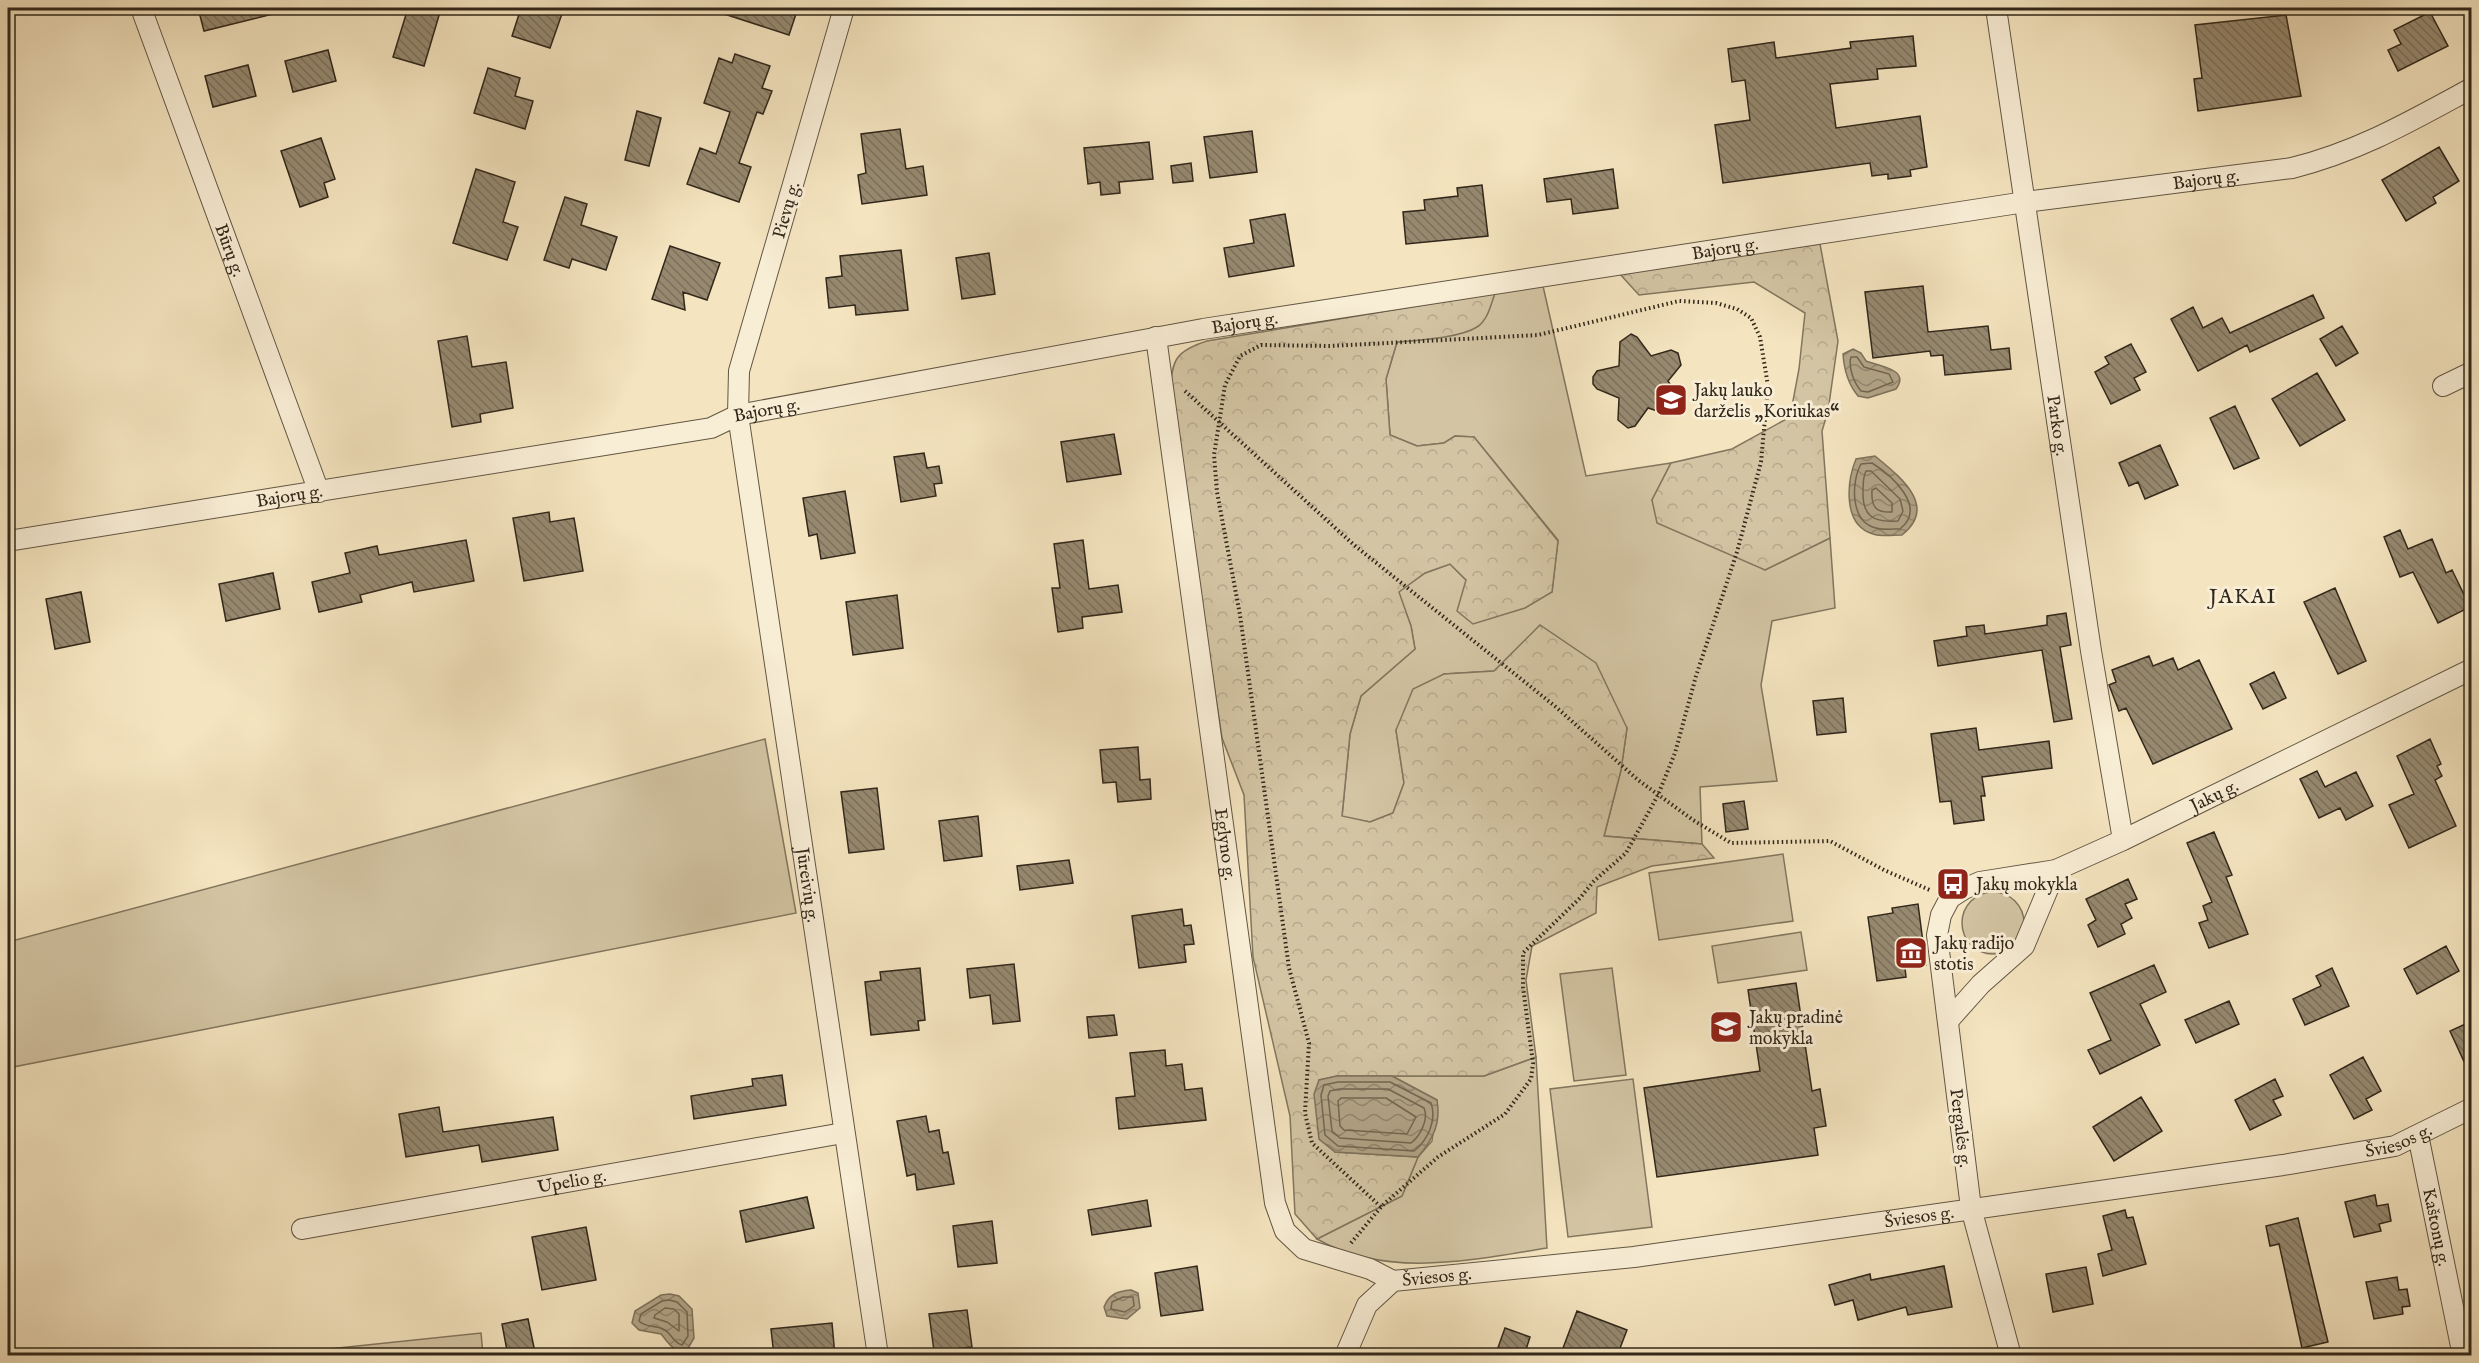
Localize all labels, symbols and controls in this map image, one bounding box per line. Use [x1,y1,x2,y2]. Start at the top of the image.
street label: Bajorų g. [2171,165,2241,196]
street label: Pievų g. [768,179,807,242]
street label: Būrų g. [208,221,249,280]
street label: Bajorų g. [1690,233,1760,266]
street label: Bajorų g. [1210,308,1280,341]
place label: Jakų lauko darželis „Koriukas“ [1692,380,1839,424]
school or university icon: Jakų lauko darželis „Koriukas“ [1653,382,1689,418]
street label: Bajorų g. [732,394,802,429]
street label: Parko g. [2040,394,2072,458]
street label: Bajorų g. [255,481,325,514]
district label: JAKAI [2207,584,2277,611]
street label: Jakų g. [2185,775,2243,819]
street label: Eglyno g. [1208,807,1241,882]
street label: Jūreivių g. [789,844,823,924]
bus stop icon: Jakų mokykla [1935,866,1971,902]
place label: Jakų mokykla [1974,874,2078,897]
place label: Jakų radijo stotis [1932,933,2015,977]
museum icon: Jakų radijo stotis [1893,935,1929,971]
place label: Jakų pradinė mokykla [1747,1007,1843,1051]
school or university icon: Jakų pradinė mokykla [1708,1009,1744,1045]
street label: Pergalės g. [1943,1087,1976,1169]
street label: Šviesos g. [2363,1119,2436,1164]
street label: Upelio g. [536,1165,608,1200]
street label: Kaštonų g. [2416,1186,2454,1268]
street label: Šviesos g. [1883,1202,1955,1234]
street label: Šviesos g. [1401,1263,1473,1293]

